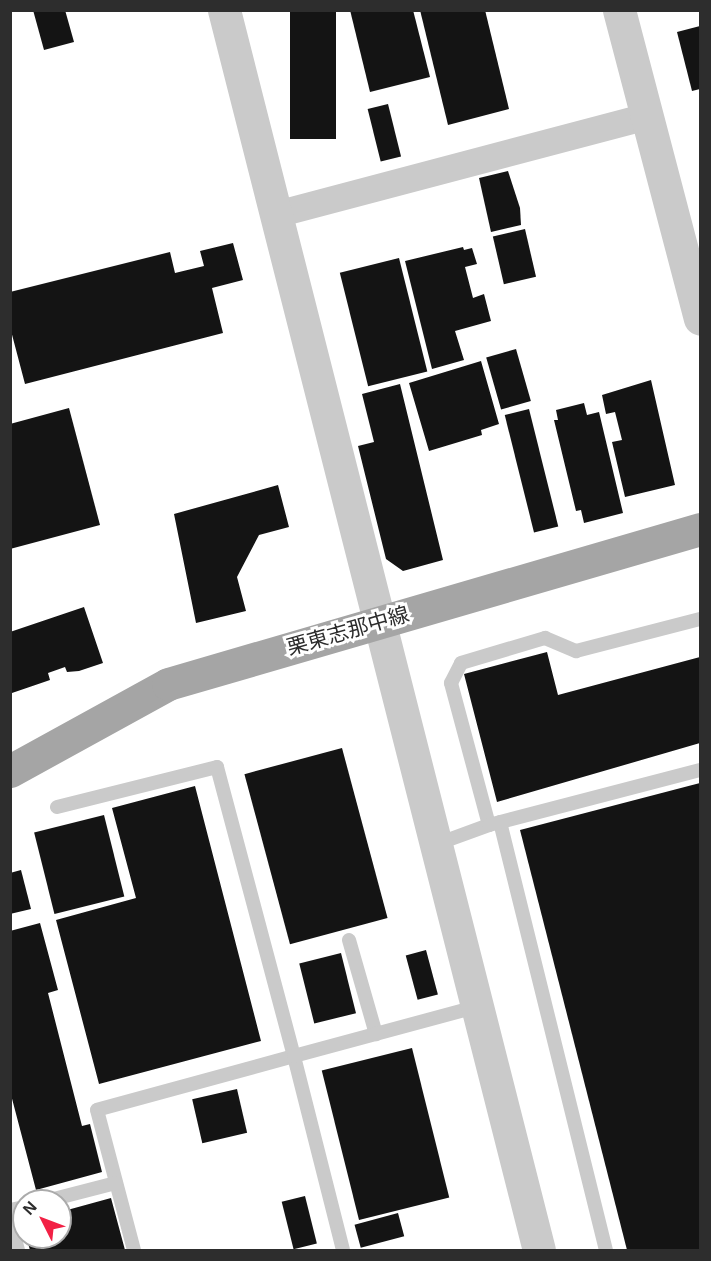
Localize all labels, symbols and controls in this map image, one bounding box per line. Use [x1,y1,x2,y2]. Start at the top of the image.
street label: 栗東志那中線 [284,602,412,660]
north arrow [12,1189,72,1249]
text: N [20,1198,40,1218]

